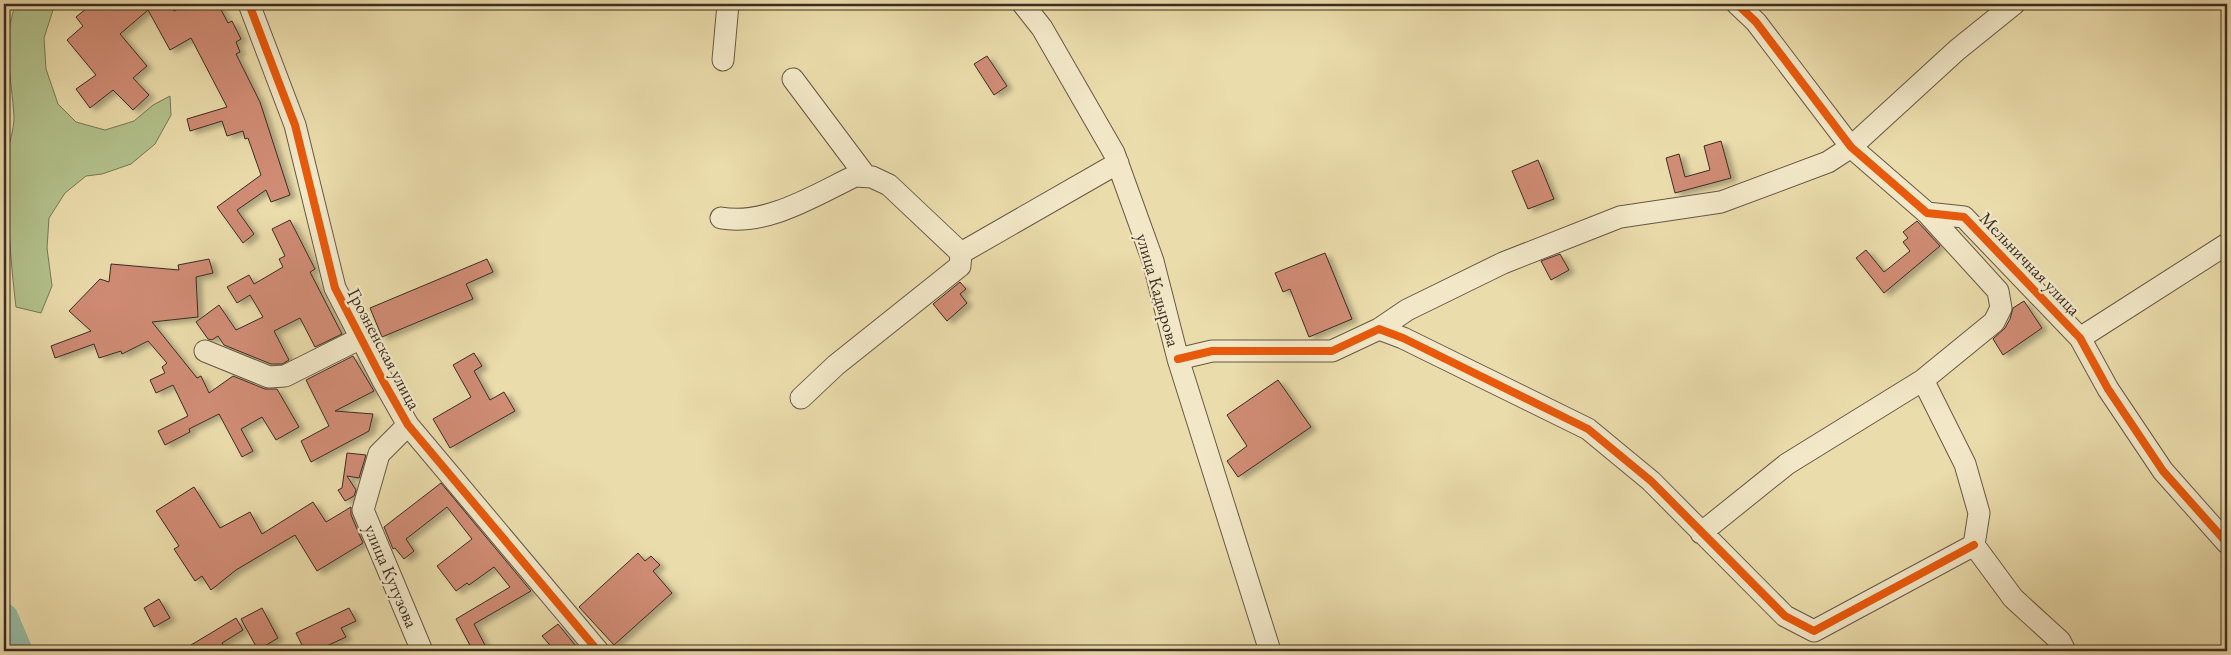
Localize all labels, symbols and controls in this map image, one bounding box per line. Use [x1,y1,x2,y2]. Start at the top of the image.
street label: Мельничная улица [1975,207,2086,321]
street label: улица Кадырова [1131,230,1186,350]
street label: Грозненская улица [343,284,427,414]
street label: улица Кутузова [359,521,424,632]

